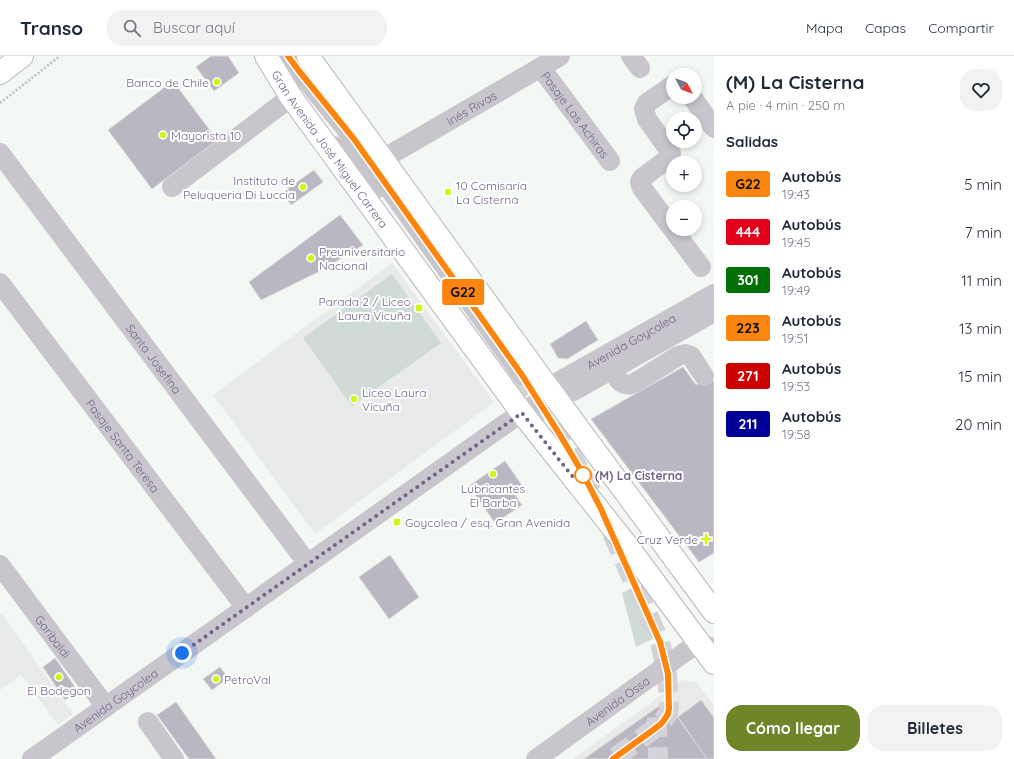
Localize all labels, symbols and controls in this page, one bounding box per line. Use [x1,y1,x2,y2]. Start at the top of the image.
search box [107,10,387,46]
text: Transo [20,16,83,40]
icon: search [121,17,143,39]
text: Buscar aquí [153,18,235,37]
text: Mapa [806,19,843,37]
text: Capas [865,19,906,37]
text: Compartir [928,19,994,37]
street label: Gran Avenida José Miguel Carrera [269,67,392,231]
street label: Pasaje Las Achiras [539,68,613,161]
north arrow [666,68,702,104]
map controls [666,68,702,236]
button: heart [960,69,1002,111]
text: (M) La Cisterna [726,70,864,94]
place label: Banco de Chile [126,75,209,90]
marker: Banco de Chile [212,77,222,87]
street label: Inés Rivas [443,87,499,128]
text: A pie · 4 min · 250 m [726,97,845,113]
button: locate [666,112,702,148]
place label: Mayorista 10 [171,128,241,143]
marker: Mayorista 10 [158,130,168,140]
text: Salidas [726,132,778,151]
button: + [666,156,702,192]
text: Autobús [782,167,841,186]
place label: Instituto de Peluqueria Di Luccia [183,173,295,202]
text: G22 [735,175,761,193]
text: 5 min [964,175,1002,194]
place label: 10 Comisaría La Cisterna [456,178,527,207]
marker: Instituto de Peluqueria Di Luccia [298,182,308,192]
text: 19:43 [782,186,810,202]
marker: 10 Comisaría La Cisterna [443,187,453,197]
button: − [666,200,702,236]
text: Autobús [782,215,841,234]
text: 444 [736,223,760,241]
text: 7 min [965,223,1002,242]
text: 19:45 [782,234,811,250]
place label: Preuniversitario Nacional [319,244,405,273]
marker: Preuniversitario Nacional [306,253,316,263]
text: Autobús [782,263,841,282]
text: 301 [737,271,759,289]
text: 11 min [961,271,1002,290]
line badge: G22 [440,279,486,305]
text: 19:49 [782,282,810,298]
text: G22 [450,283,476,301]
place label: Parada 2 / Liceo Laura Vicuña [318,294,411,323]
marker: Parada 2 / Liceo Laura Vicuña [414,303,424,313]
street label: Avenida Goycolea [584,310,678,372]
text: Autobús [782,311,841,330]
text: 223 [736,319,760,337]
text: 13 min [959,319,1002,338]
street label: Santa Josefina [123,321,185,396]
text: 19:51 [782,330,808,346]
text: Autobús [782,359,841,378]
text: 271 [737,367,759,385]
text: 15 min [959,367,1002,386]
text: 19:53 [782,378,810,394]
place label: Liceo Laura Vicuña [362,385,427,414]
marker: Liceo Laura Vicuña [349,394,359,404]
street label: Pasaje Santa Teresa [83,396,163,495]
text: Autobús [782,407,841,426]
text: 211 [739,415,757,433]
text: 20 min [955,415,1002,434]
text: 19:58 [782,426,811,442]
marker: (M) La Cisterna [574,466,592,484]
place label: (M) La Cisterna [595,468,682,483]
marker: Lubricantes El Barba [488,469,498,479]
place label: Lubricantes El Barba [461,481,526,510]
place label: Goycolea / esq. Gran Avenida [405,515,570,530]
marker: Goycolea / esq. Gran Avenida [392,517,402,527]
place label: Cruz Verde [637,532,698,547]
marker: Cruz Verde [701,534,711,544]
street label: Garibaldi [32,612,74,661]
your location [172,643,192,663]
street label: Avenida Goycolea [70,665,161,735]
marker: El Bodegon [54,672,64,682]
place label: PetroVal [224,672,271,687]
street label: Avenida Ossa [582,673,652,729]
marker: PetroVal [211,674,221,684]
place label: El Bodegon [27,683,91,698]
button: Cómo llegar [726,705,860,751]
button: Billetes [868,705,1002,751]

